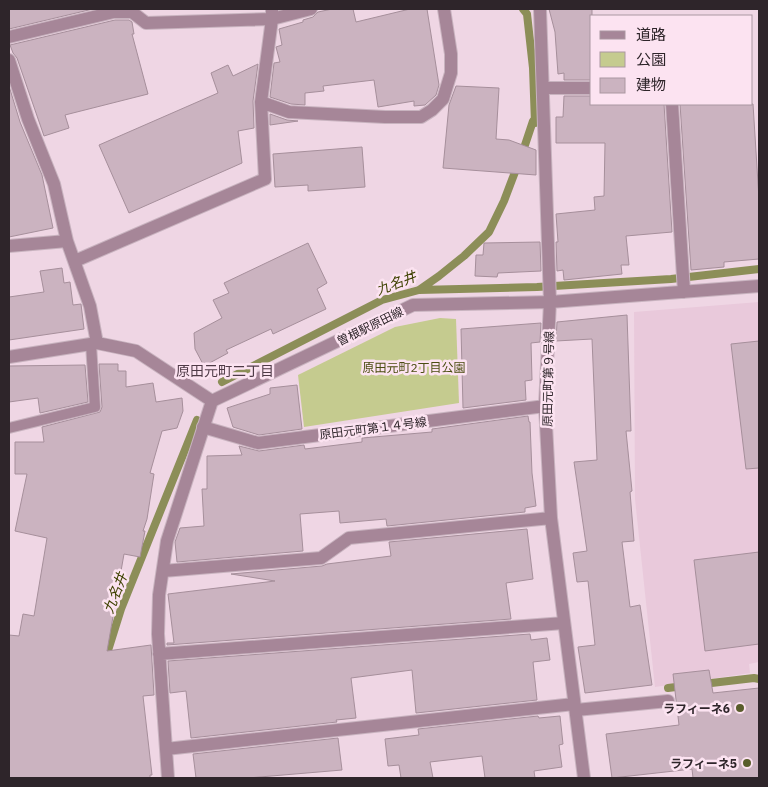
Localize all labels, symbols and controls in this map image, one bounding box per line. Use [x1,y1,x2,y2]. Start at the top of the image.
legend [590,15,753,105]
text: 道路 [636,25,666,44]
text: 公園 [636,50,666,69]
text: 建物 [636,75,666,94]
water label: 九名井 [373,266,421,299]
street label: 曽根駅原田線 [334,303,406,349]
street label: 原田元町第９号線 [540,331,556,427]
park label: 原田元町2丁目公園 [362,360,466,375]
district label: 原田元町二丁目 [176,362,274,380]
street label: 原田元町第１４号線 [318,414,428,442]
water label: 九名井 [99,568,132,616]
place label: ラフィーネ6 [663,701,730,716]
marker: ラフィーネ6 [734,702,746,714]
place label: ラフィーネ5 [670,756,737,771]
marker: ラフィーネ5 [741,757,753,769]

